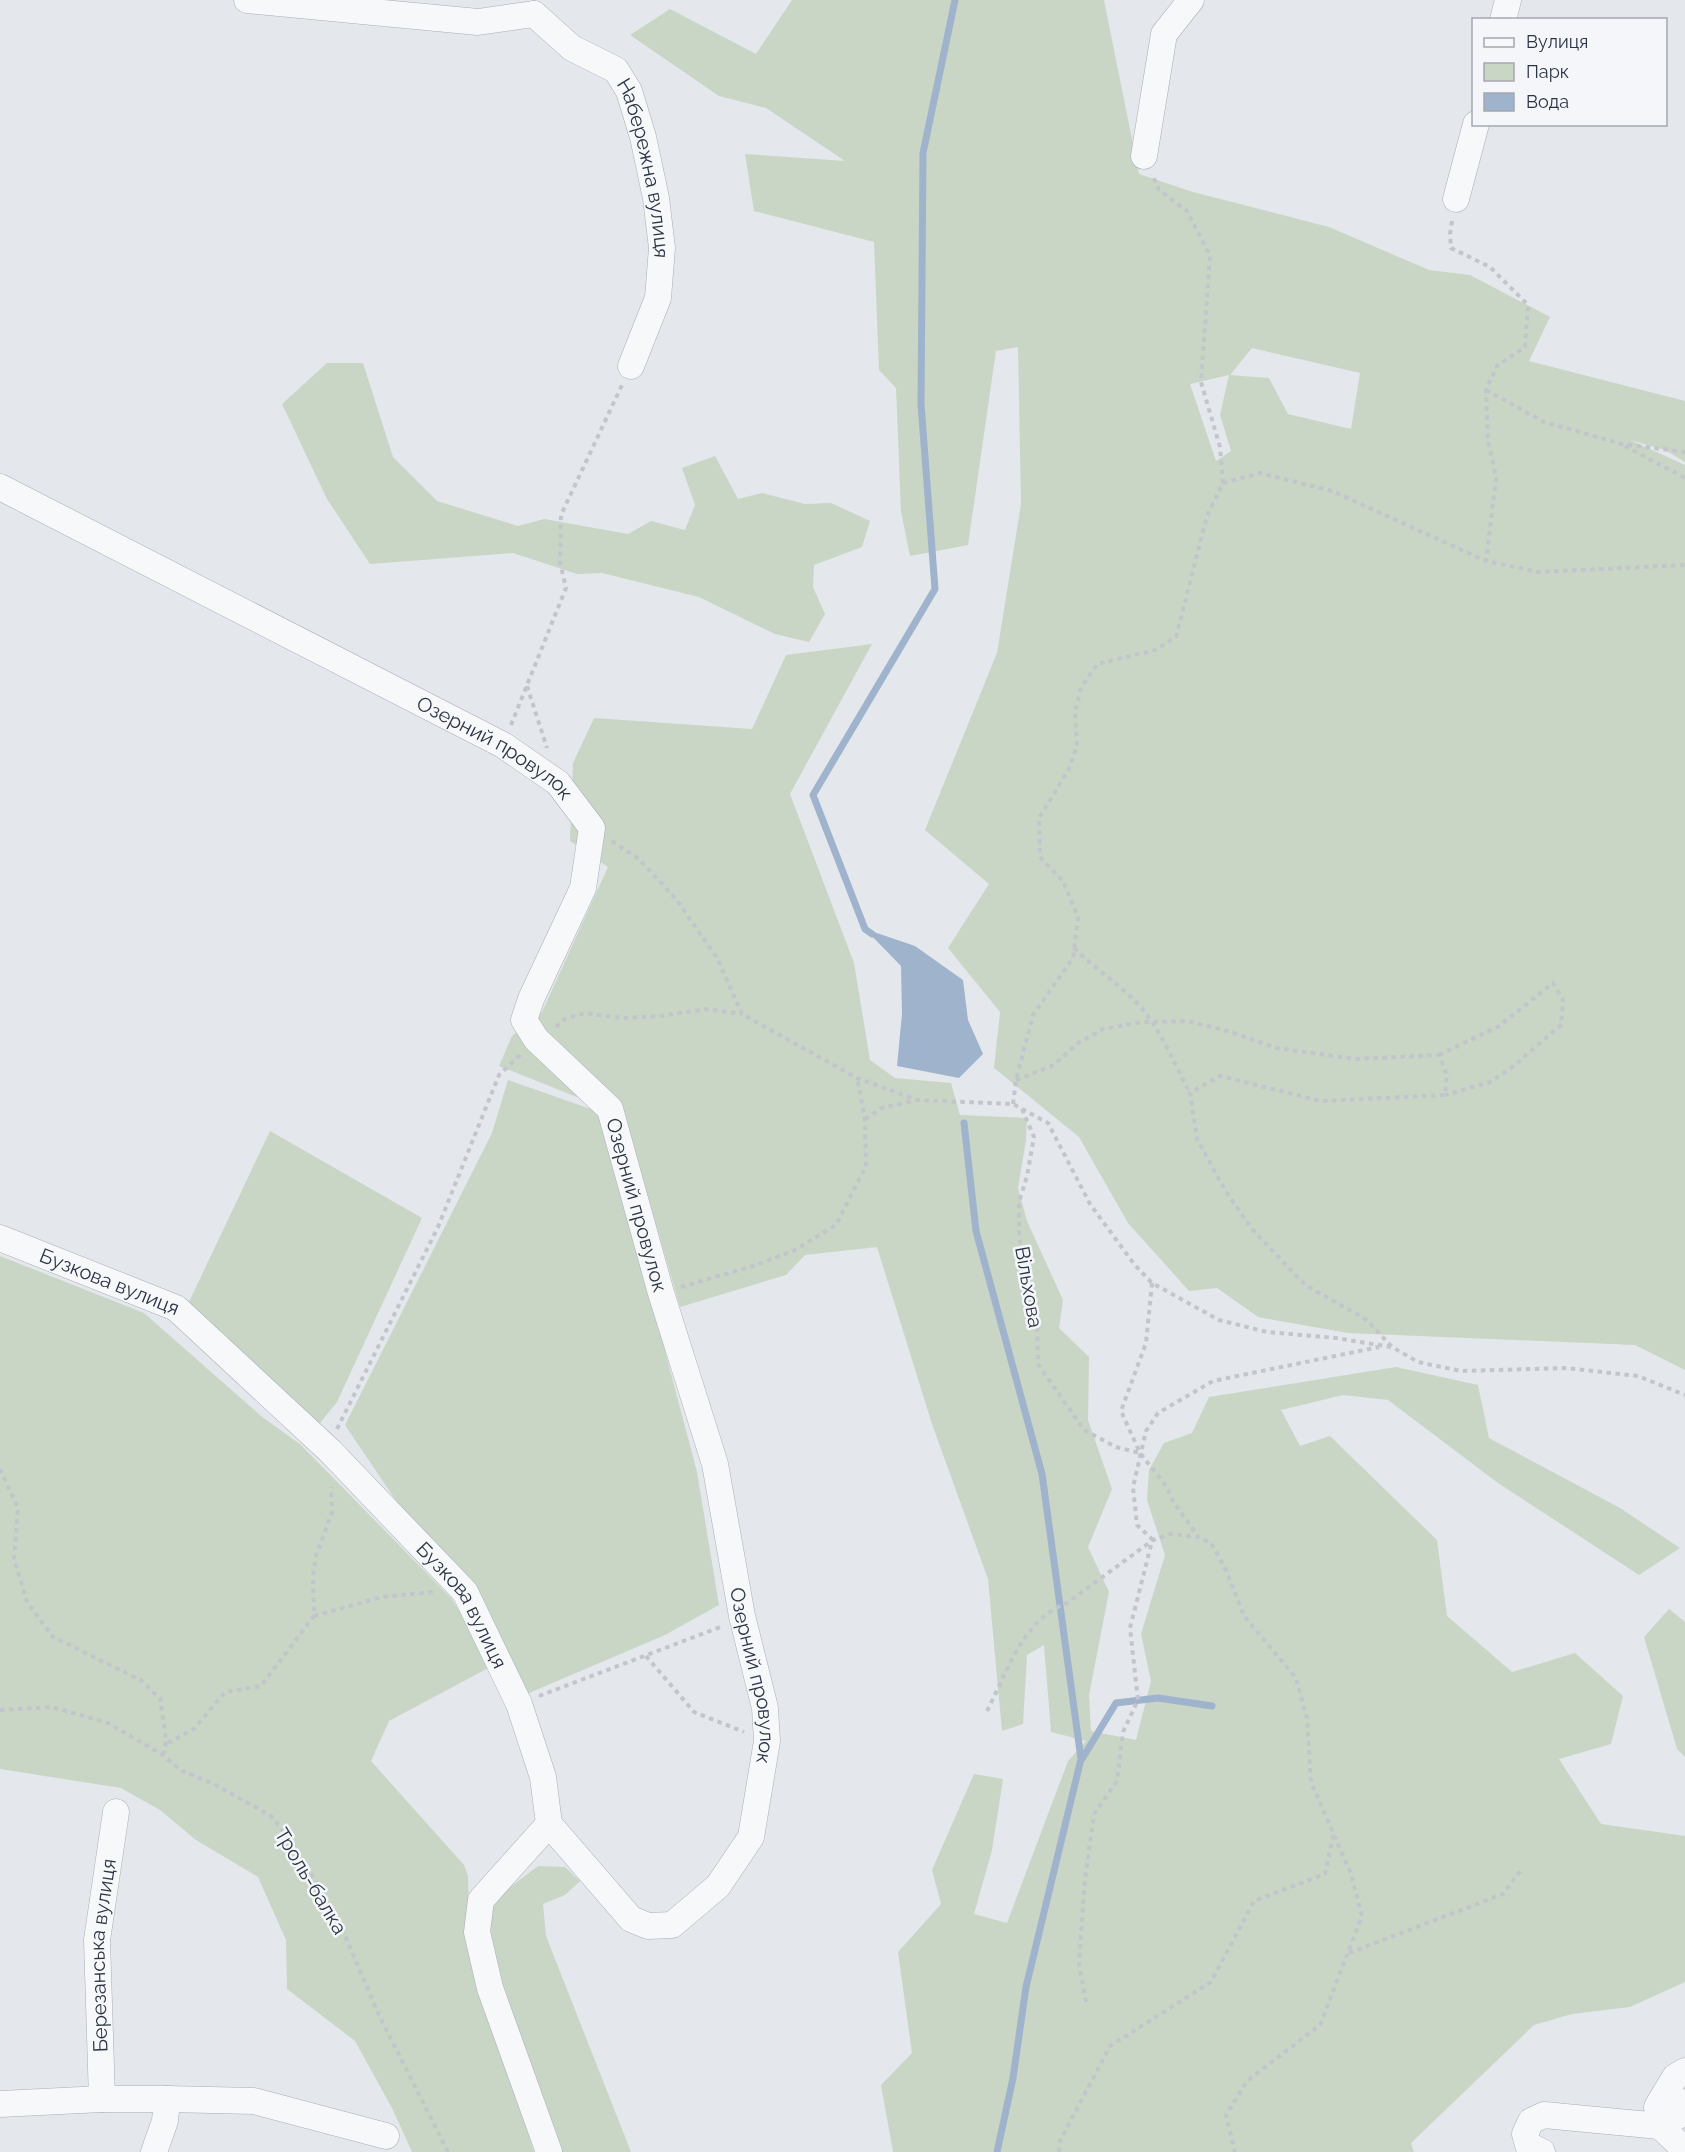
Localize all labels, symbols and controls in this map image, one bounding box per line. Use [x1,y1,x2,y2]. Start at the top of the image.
legend [1472,18,1667,126]
text: Вулиця [1526,31,1588,52]
text: Парк [1526,61,1569,82]
street label: Набережна вулиця [612,74,674,259]
text: Вода [1526,91,1569,112]
street label: Озерний провулок [413,691,578,804]
street label: Озерний провулок [601,1115,672,1295]
street label: Бузкова вулиця [36,1243,183,1320]
street label: Вільхова [1010,1244,1048,1330]
street label: Бузкова вулиця [411,1537,512,1672]
street label: Озерний провулок [725,1586,779,1766]
street label: Троль-балка [270,1823,352,1939]
street label: Березанська вулиця [85,1857,121,2053]

